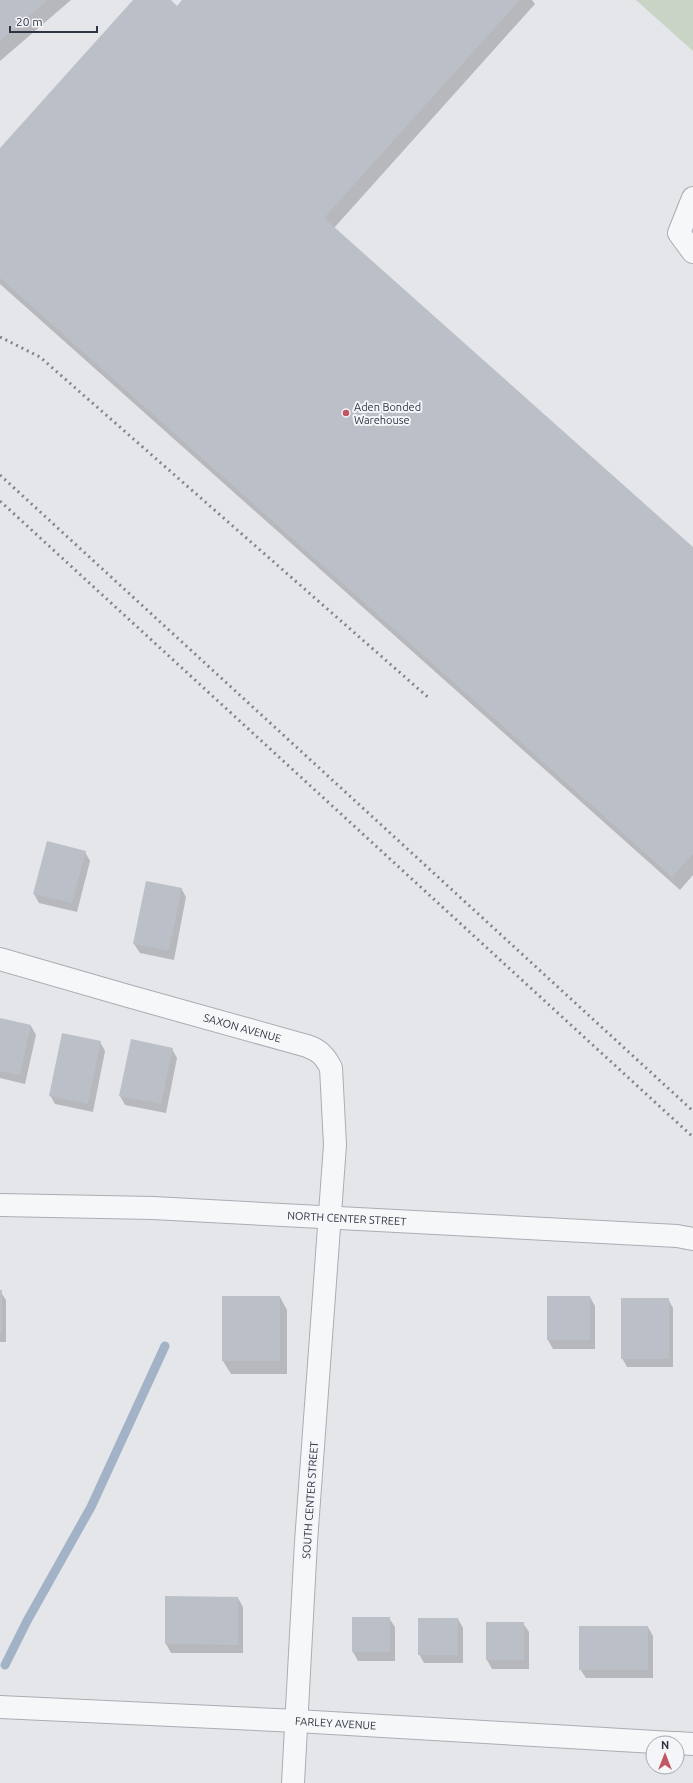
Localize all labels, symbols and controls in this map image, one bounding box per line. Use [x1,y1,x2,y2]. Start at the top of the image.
scale bar [10,8,97,34]
text: 20 m [16,15,43,28]
place label: Aden Bonded Warehouse [354,401,421,426]
marker: Aden Bonded Warehouse [341,408,351,418]
street label: SAXON AVENUE [202,1011,283,1044]
street label: NORTH CENTER STREET [287,1209,407,1228]
street label: SOUTH CENTER STREET [300,1441,320,1559]
street label: FARLEY AVENUE [295,1715,377,1732]
north arrow [645,1735,685,1775]
text: N [661,1739,669,1751]

